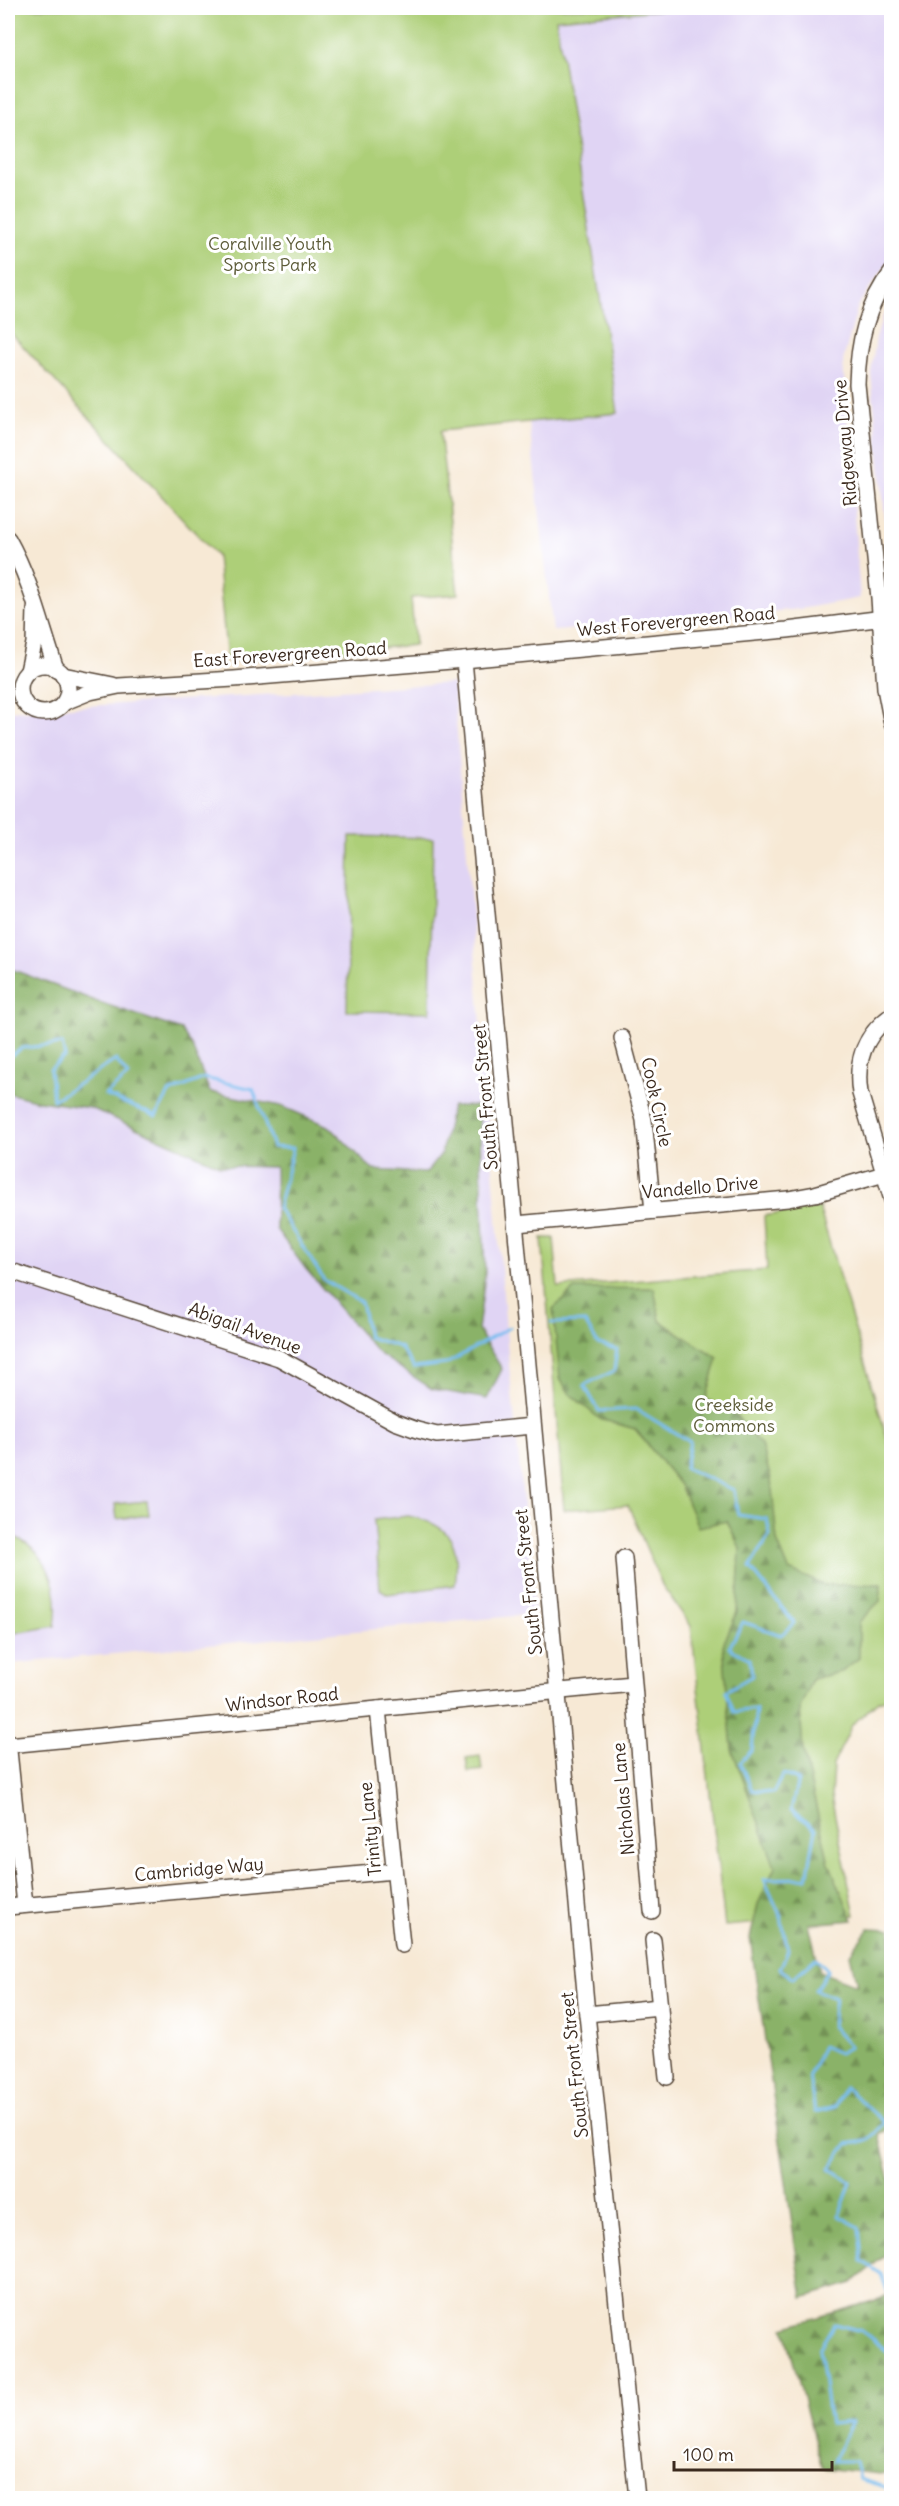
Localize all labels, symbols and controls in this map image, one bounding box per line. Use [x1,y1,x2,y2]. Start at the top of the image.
park label: Coralville Youth Sports Park [208,232,332,276]
street label: Ridgeway Drive [828,379,862,507]
street label: West Forevergreen Road [576,601,776,641]
street label: East Forevergreen Road [192,636,388,672]
street label: South Front Street [467,1023,503,1171]
street label: Cook Circle [636,1055,678,1149]
street label: Vandello Drive [641,1170,759,1204]
street label: Abigail Avenue [185,1297,305,1359]
park label: Creekside Commons [693,1393,775,1437]
street label: South Front Street [509,1508,547,1656]
street label: Windsor Road [224,1682,340,1716]
street label: Nicholas Lane [607,1742,639,1856]
street label: Trinity Lane [354,1781,386,1877]
street label: Cambridge Way [133,1852,265,1886]
street label: South Front Street [555,1991,593,2139]
scale bar [674,2434,832,2472]
text: 100 m [683,2443,734,2466]

